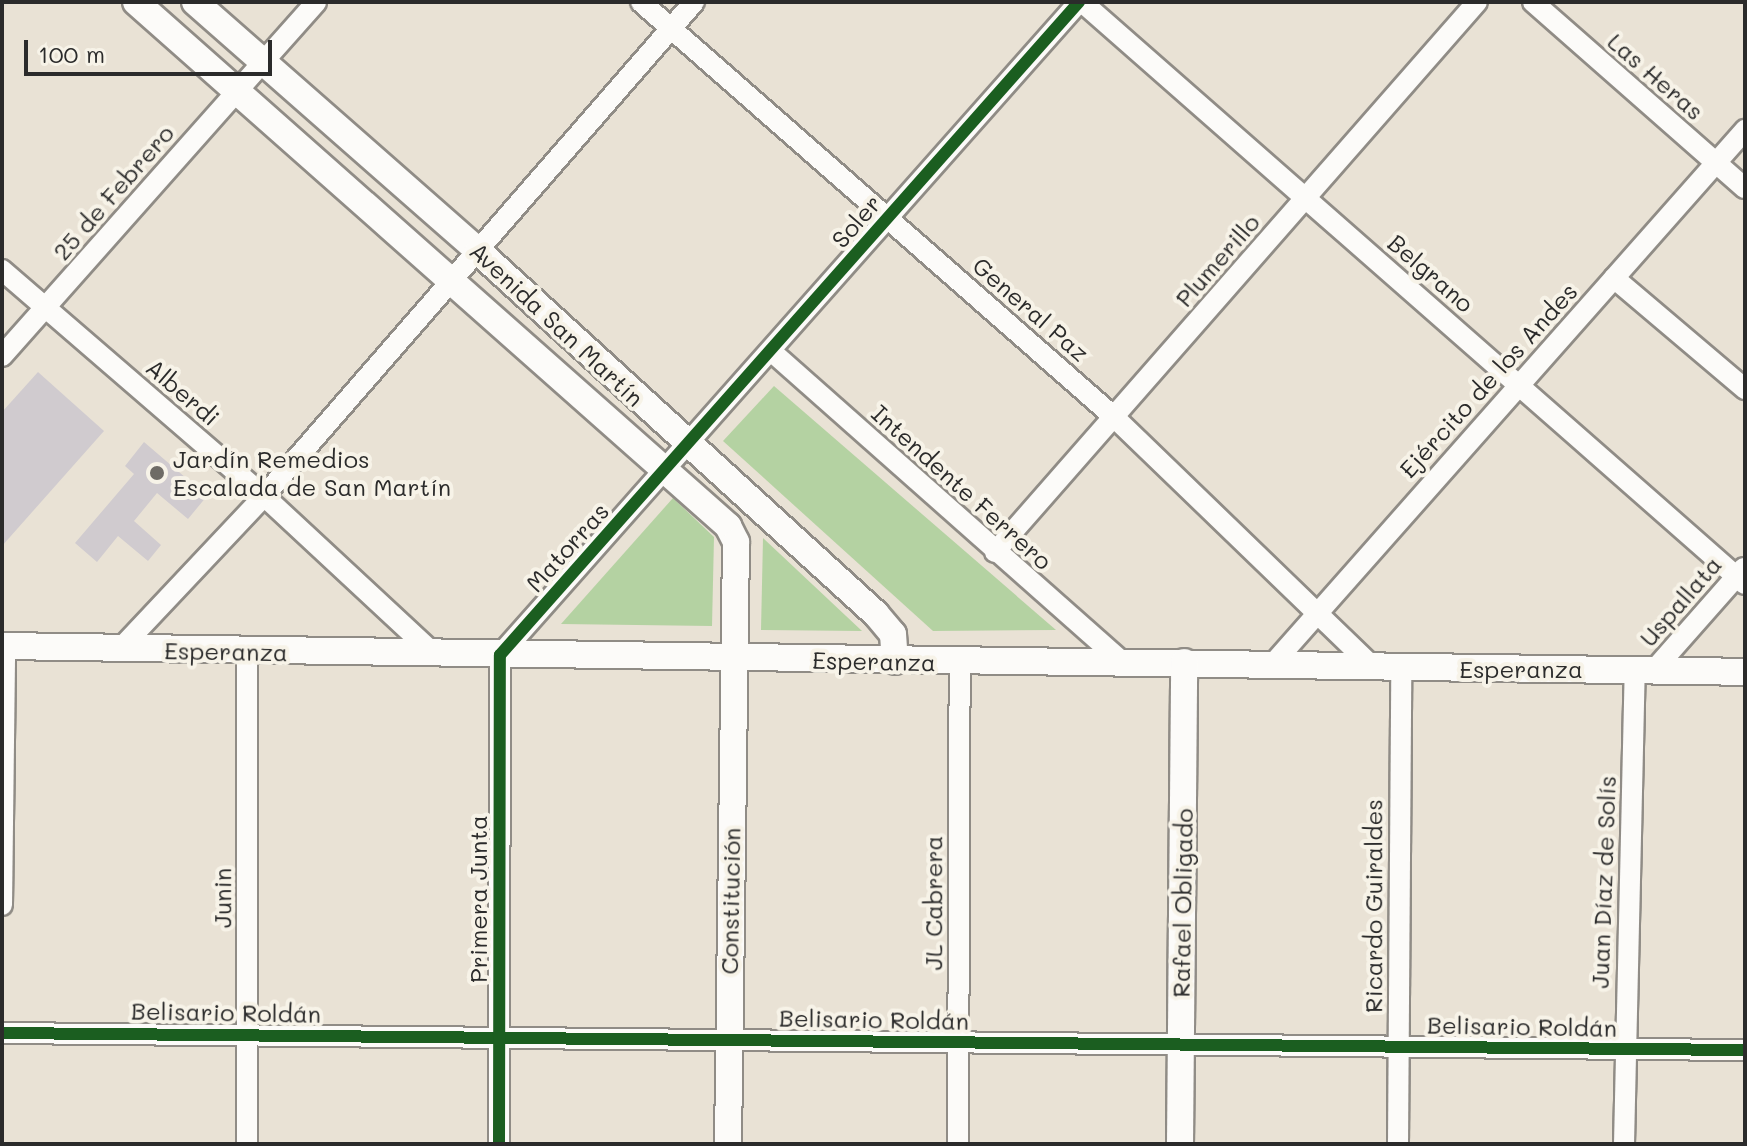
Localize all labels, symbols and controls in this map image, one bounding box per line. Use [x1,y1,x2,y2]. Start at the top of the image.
scale bar [28,24,276,74]
street label: Las Heras [1602,27,1710,125]
text: 100 m [38,38,105,69]
street label: 25 de Febrero [47,119,179,265]
street label: Soler [825,189,887,253]
street label: Plumerillo [1169,208,1265,312]
street label: Belgrano [1382,228,1480,318]
street label: Avenida San Martín [464,236,650,412]
street label: General Paz [967,251,1095,367]
street label: Ejército de los Andes [1393,277,1583,483]
street label: Alberdi [141,352,225,432]
street label: Intendente Ferrero [866,399,1058,575]
place label: Jardín Remedios Escalada de San Martín [173,445,451,501]
marker: Jardín Remedios Escalada de San Martín [148,464,166,482]
street label: Matorras [520,497,614,597]
street label: Uspallata [1633,550,1727,652]
street label: Esperanza [164,636,288,666]
street label: Esperanza [812,646,936,676]
street label: Esperanza [1459,655,1583,683]
street label: Juan Díaz de Solís [1585,775,1621,989]
street label: Ricardo Guiraldes [1359,799,1387,1013]
street label: Rafael Obligado [1166,808,1198,998]
street label: Primera Junta [464,815,492,983]
street label: Constitución [714,827,746,975]
street label: JL Cabrera [919,836,947,970]
street label: Junin [208,868,236,928]
street label: Belisario Roldán [131,996,321,1028]
street label: Belisario Roldán [779,1003,969,1035]
street label: Belisario Roldán [1427,1010,1617,1042]

